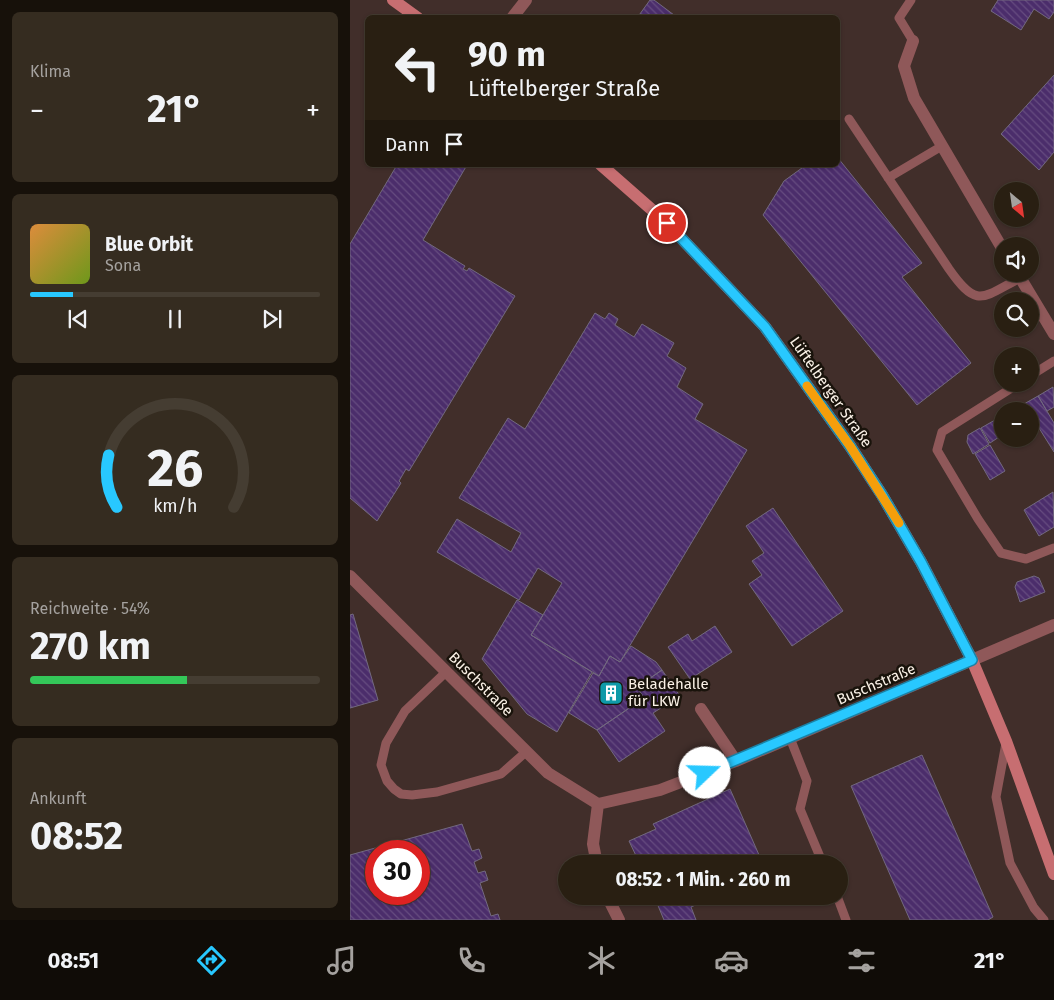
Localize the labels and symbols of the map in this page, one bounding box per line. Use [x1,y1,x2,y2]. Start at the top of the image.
north arrow [994,182,1039,228]
pin [646,202,688,244]
street label: Lüftelberger Straße [786,333,876,451]
street label: Buschstraße [445,648,517,720]
street label: Buschstraße [834,659,918,709]
place label: Beladehalle für LKW [628,675,709,710]
building icon: Beladehalle für LKW [598,680,624,706]
position arrow [678,746,730,798]
speed limit sign: 30 [365,840,430,905]

